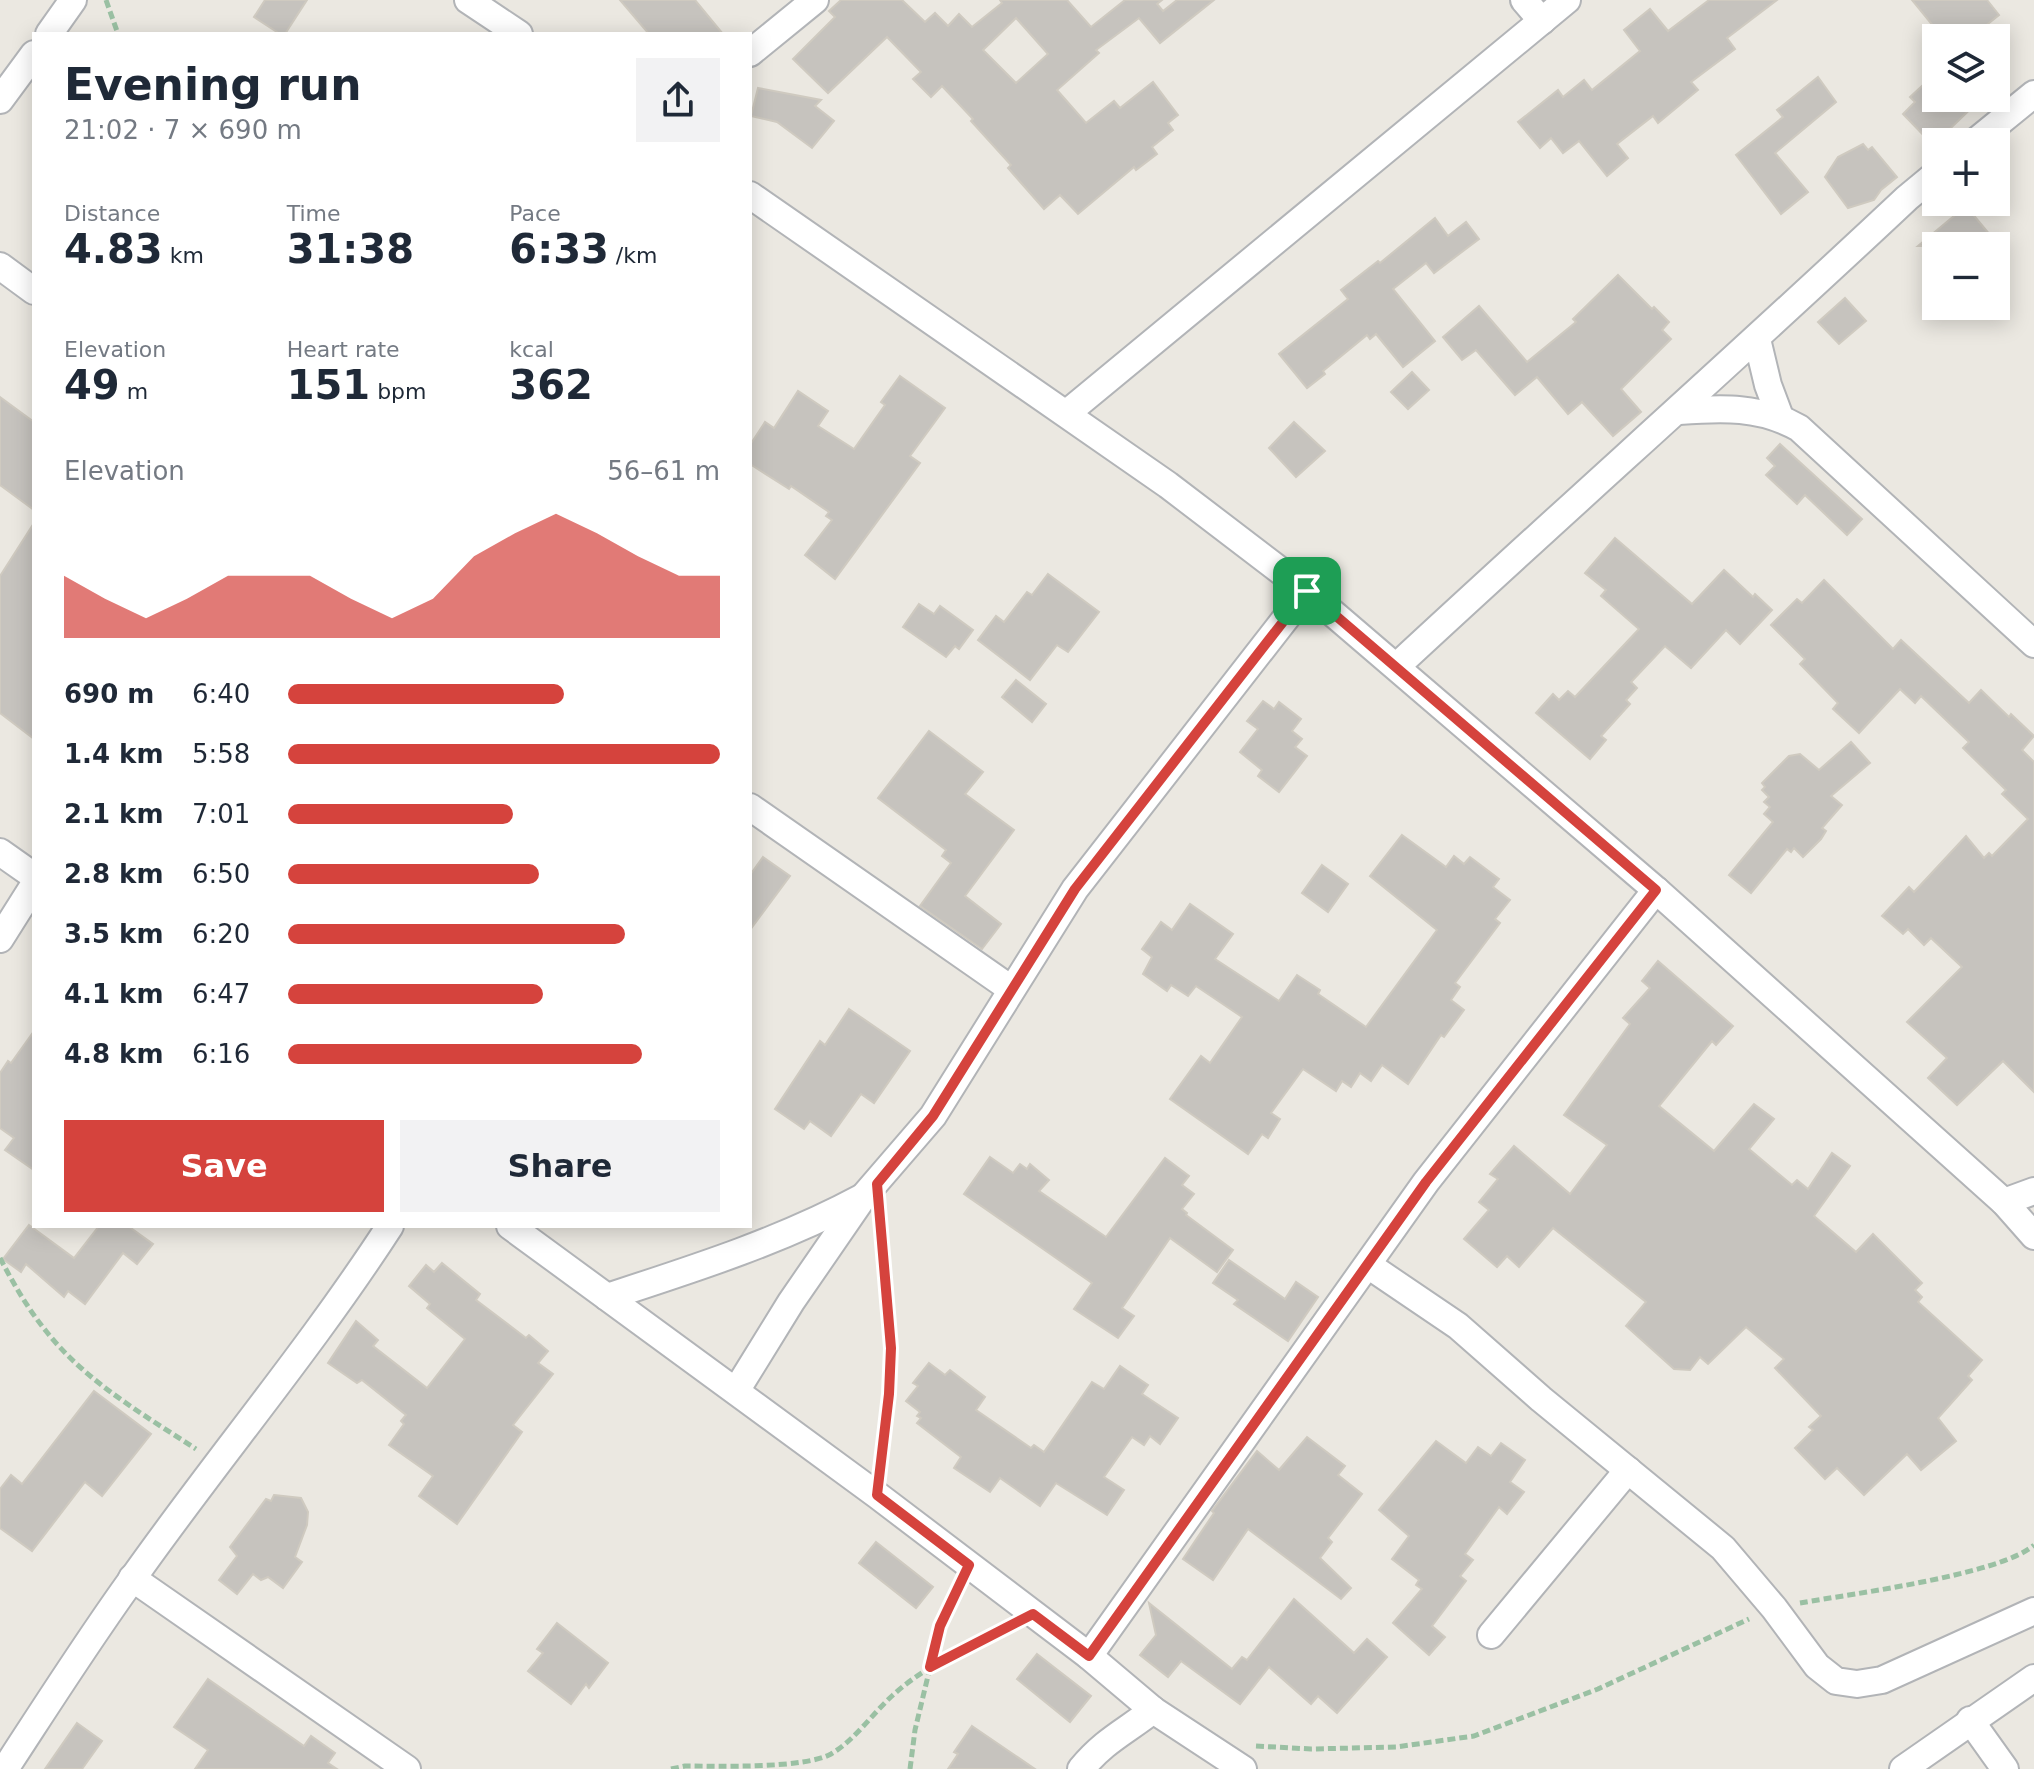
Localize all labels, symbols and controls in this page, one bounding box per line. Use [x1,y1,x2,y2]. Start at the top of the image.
map controls [1922,24,2010,320]
button: layers [1922,24,2010,112]
button: share [636,58,720,142]
text: Evening run [64,59,361,110]
text: 21:02 · 7 × 690 m [64,115,302,145]
button: + [1922,128,2010,216]
text: Distance [64,201,160,226]
text: Time [287,201,341,226]
text: Pace [509,201,561,226]
text: 4.83 [64,226,163,272]
text: 31:38 [287,226,414,272]
text: 6:33 [509,226,609,272]
button: − [1922,232,2010,320]
text: km [163,243,204,268]
text: /km [609,243,657,268]
text: Elevation [64,337,166,362]
text: Heart rate [287,337,400,362]
text: kcal [509,337,554,362]
text: 49 [64,362,120,408]
text: 151 [287,362,370,408]
text: 362 [509,362,593,408]
text: m [120,379,148,404]
text: bpm [370,379,427,404]
text: Elevation [64,456,185,486]
text: 56–61 m [607,456,720,486]
pin [1273,557,1341,625]
icon: arrive [1285,569,1329,613]
text: 690 m [64,679,154,709]
text: 6:40 [192,679,250,709]
text: 1.4 km [64,739,164,769]
text: 5:58 [192,739,250,769]
text: 2.1 km [64,799,164,829]
text: 7:01 [192,799,250,829]
text: 2.8 km [64,859,164,889]
text: 6:50 [192,859,250,889]
text: 3.5 km [64,919,164,949]
text: 6:20 [192,919,250,949]
text: 4.1 km [64,979,164,1009]
text: 6:47 [192,979,250,1009]
text: 4.8 km [64,1039,164,1069]
text: 6:16 [192,1039,250,1069]
button: Save [64,1120,384,1212]
button: Share [400,1120,720,1212]

